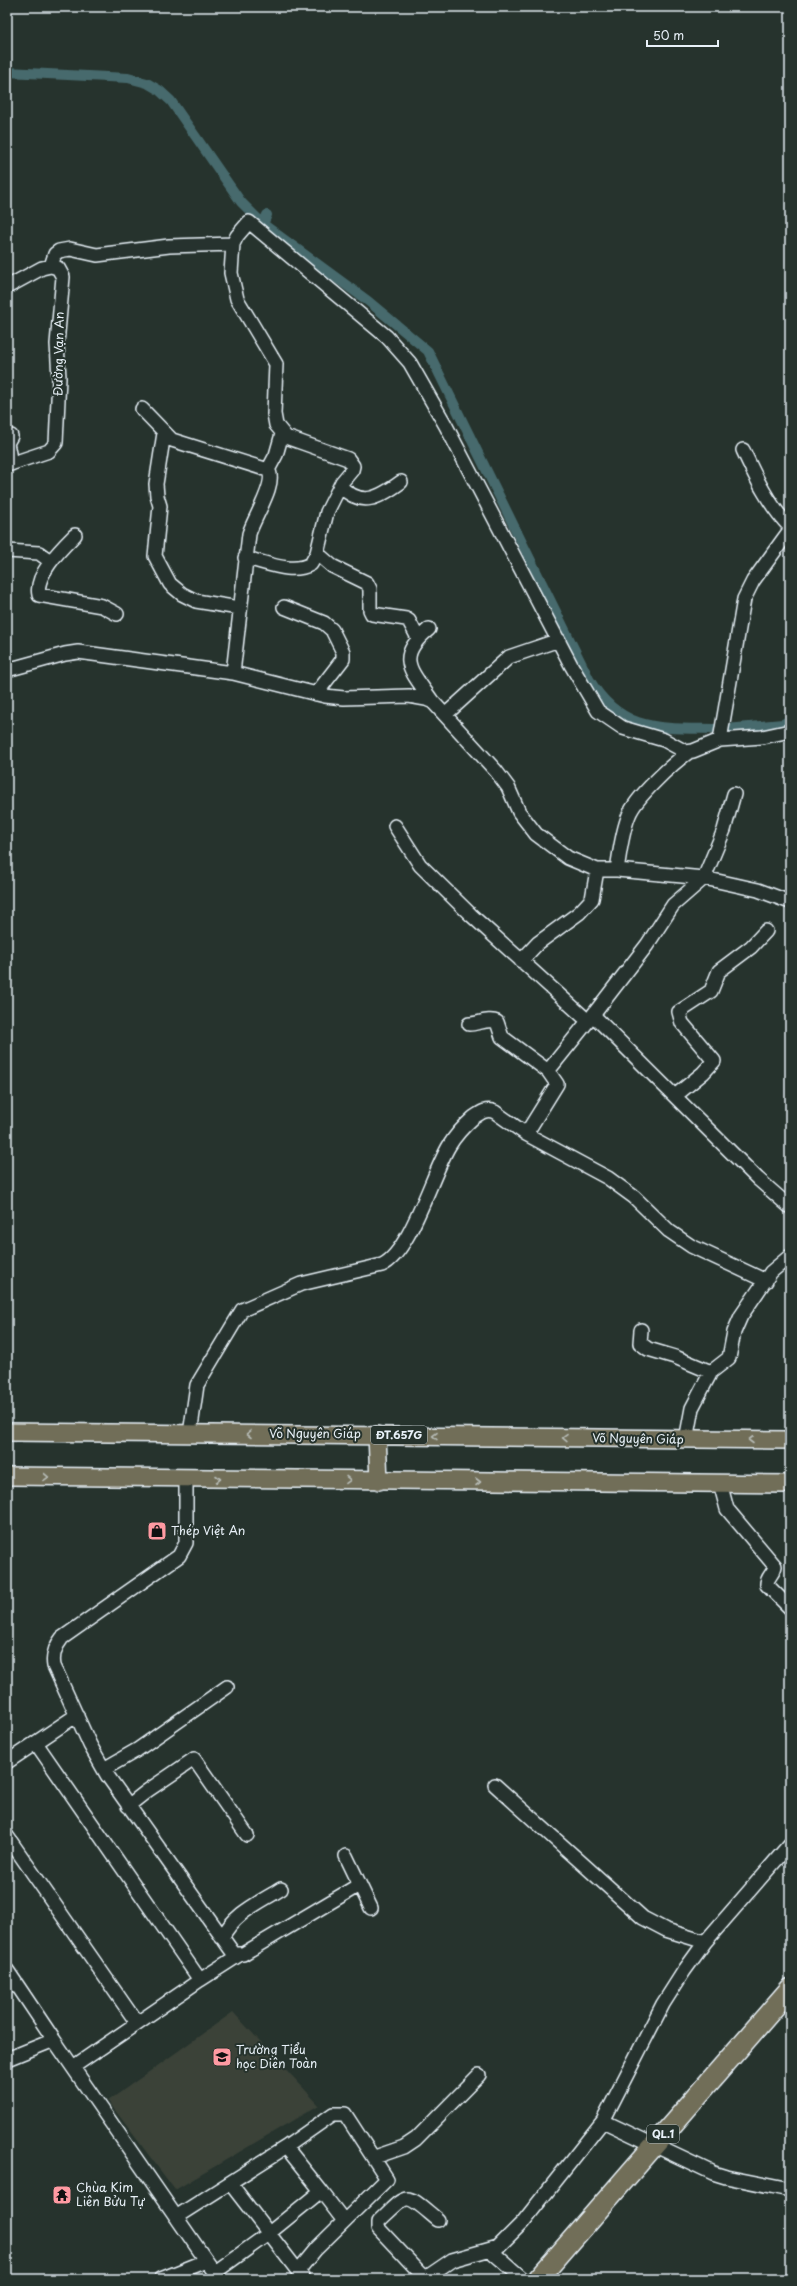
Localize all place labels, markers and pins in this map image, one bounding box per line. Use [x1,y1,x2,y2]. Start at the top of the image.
shop icon: Thép Việt An [146,1520,168,1542]
place label: Thép Việt An [171,1521,245,1539]
place label: Trường Tiểu học Diên Toàn [236,2040,317,2072]
school or university icon: Trường Tiểu học Diên Toàn [211,2046,233,2068]
place label: Chùa Kim Liên Bửu Tự [76,2178,145,2210]
temple icon: Chùa Kim Liên Bửu Tự [51,2184,73,2206]

